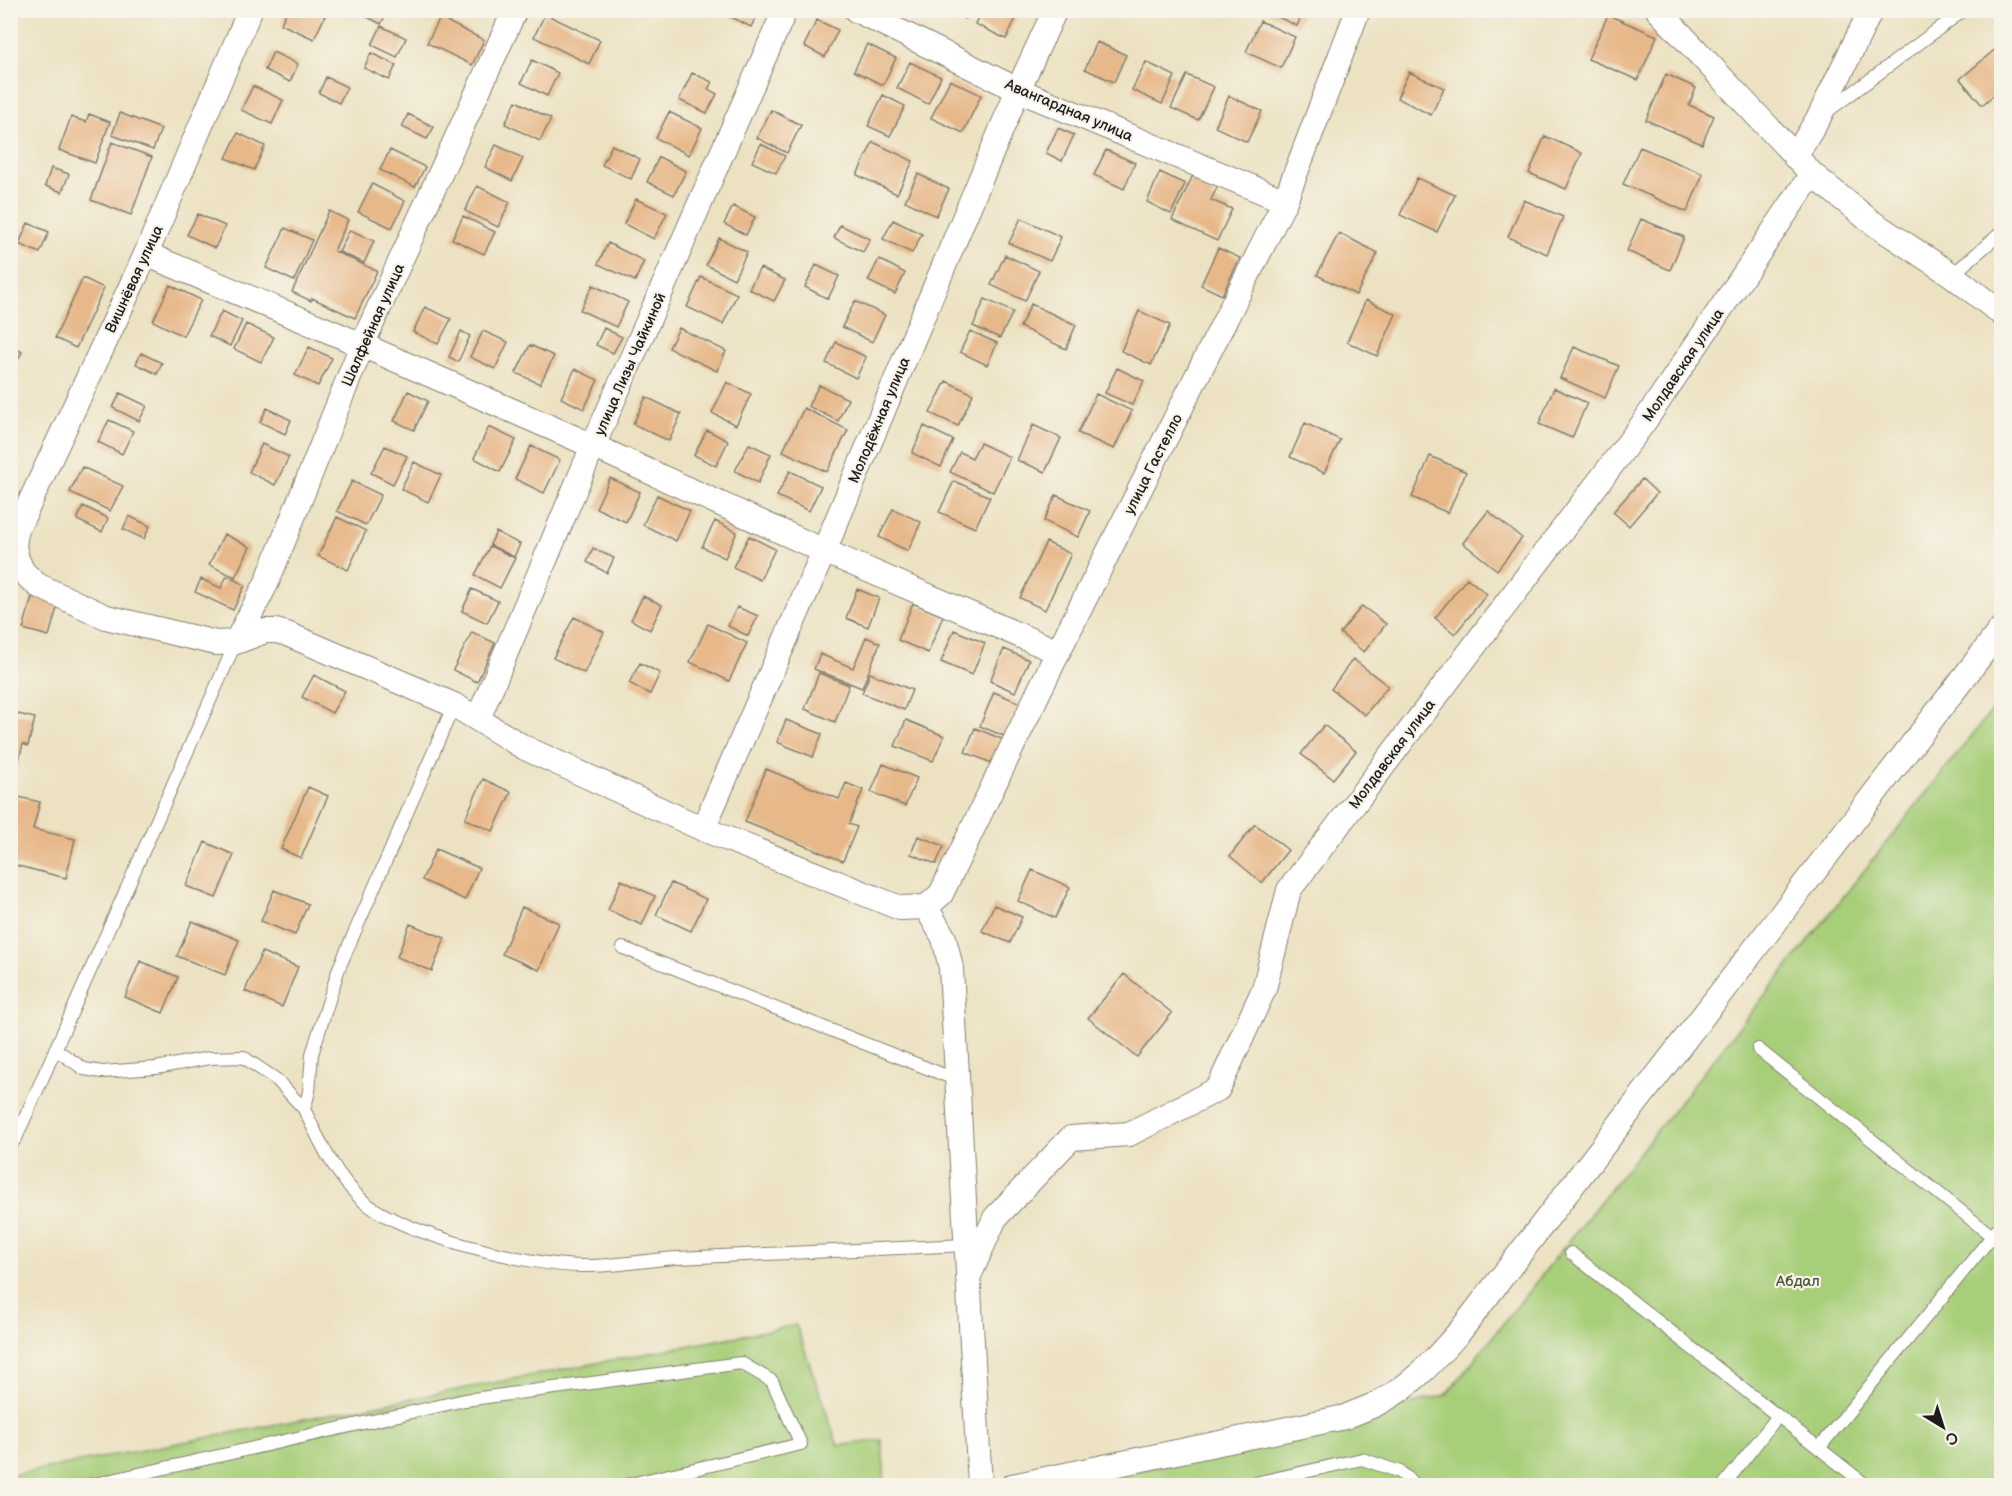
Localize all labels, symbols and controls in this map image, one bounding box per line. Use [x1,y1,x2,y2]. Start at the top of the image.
street label: Авангардная улица [1001,75,1136,146]
street label: Вишнёвая улица [101,222,168,336]
street label: Шалфейная улица [338,261,409,390]
street label: улица Лизы Чайкиной [590,290,670,438]
street label: Молдавская улица [1639,305,1728,425]
street label: Молодёжная улица [844,354,915,486]
street label: улица Гастелло [1120,411,1187,518]
street label: Молдавская улица [1345,696,1440,813]
park label: Абдал [1775,1272,1820,1291]
north arrow [1913,1397,1973,1457]
text: С [1941,1427,1962,1449]

